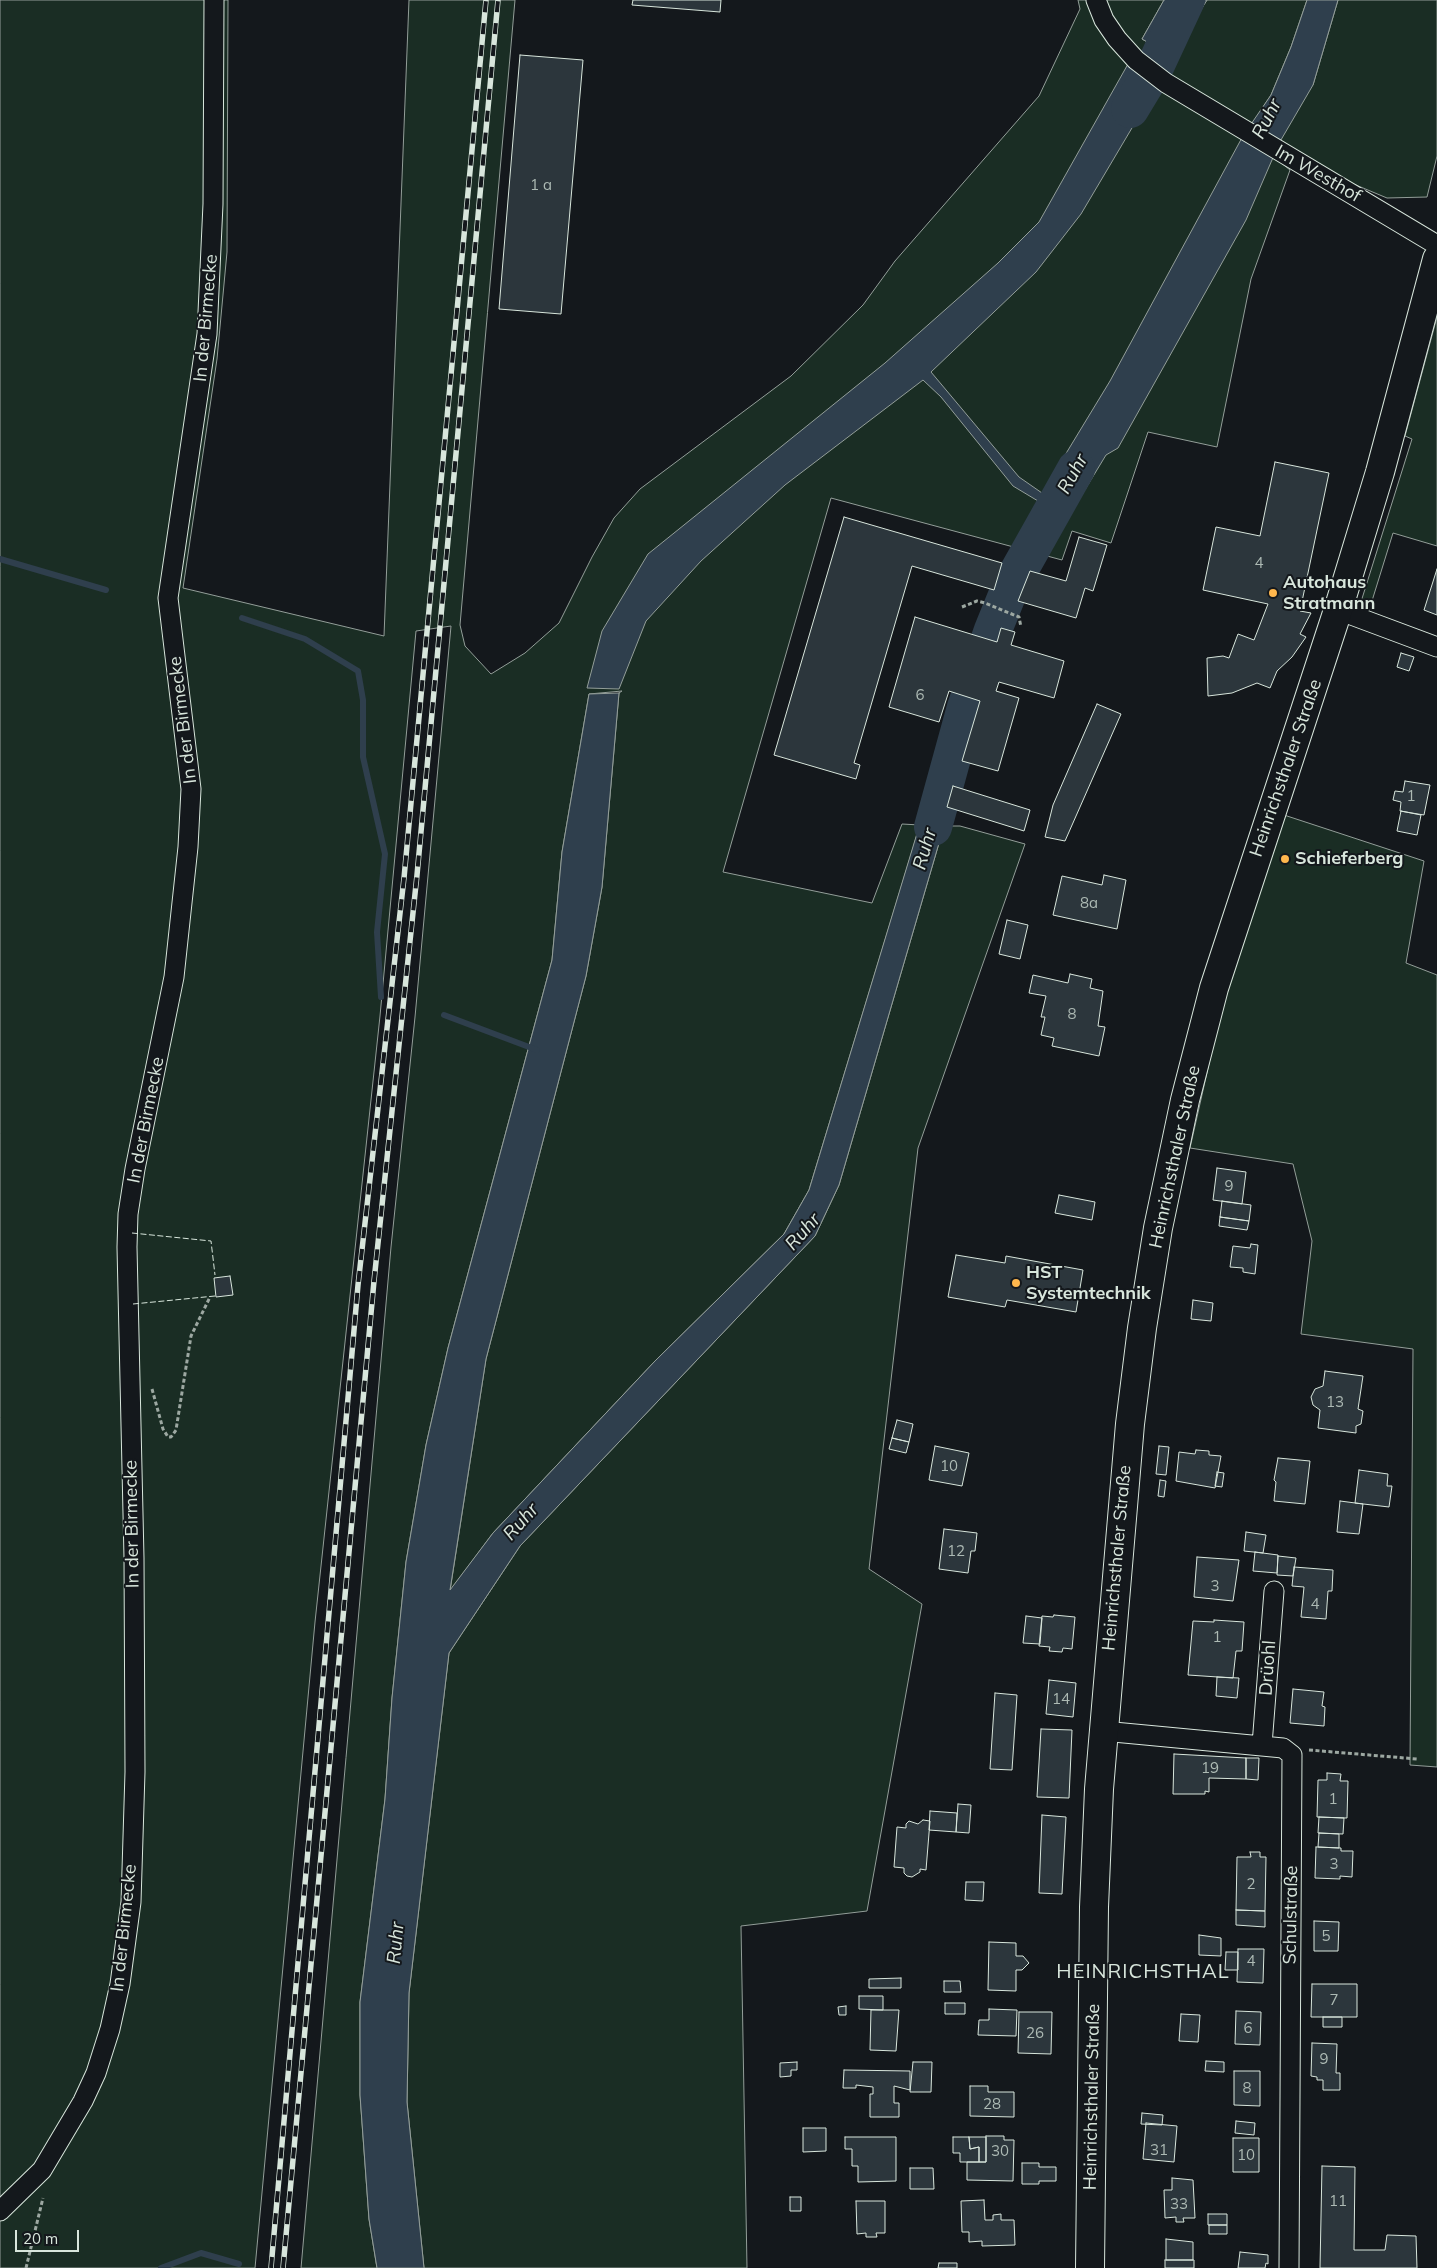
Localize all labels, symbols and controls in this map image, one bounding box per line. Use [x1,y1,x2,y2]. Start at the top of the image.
water label: Ruhr [1247,95,1287,143]
street label: Im Westhof [1271,141,1365,207]
house number: 1 a [530,176,552,194]
street label: In der Birmecke [190,253,222,383]
water label: Ruhr [1053,450,1093,498]
house number: 4 [1255,554,1263,572]
place label: Autohaus Stratmann [1283,572,1375,614]
marker: Autohaus Stratmann [1267,587,1279,599]
street label: In der Birmecke [164,655,202,785]
street label: Heinrichsthaler Straße [1245,676,1327,860]
house number: 6 [916,686,924,704]
house number: 1 [1407,787,1415,805]
water label: Ruhr [908,826,942,872]
place label: Schieferberg [1295,848,1404,870]
marker: Schieferberg [1279,853,1291,865]
house number: 8a [1080,894,1098,912]
house number: 8 [1068,1005,1076,1023]
street label: In der Birmecke [123,1055,169,1185]
street label: Heinrichsthaler Straße [1145,1064,1205,1250]
house number: 9 [1225,1177,1233,1195]
water label: Ruhr [780,1209,826,1255]
place label: HST Systemtechnik [1026,1262,1151,1304]
marker: HST Systemtechnik [1010,1277,1022,1289]
house number: 13 [1326,1393,1344,1411]
house number: 10 [940,1457,958,1475]
street label: In der Birmecke [120,1460,144,1588]
street label: Heinrichsthaler Straße [1098,1464,1136,1652]
water label: Ruhr [498,1499,544,1545]
house number: 12 [947,1542,965,1560]
house number: 3 [1211,1577,1219,1595]
house number: 4 [1311,1595,1319,1613]
house number: 1 [1213,1628,1221,1646]
street label: Drüohl [1255,1640,1281,1696]
house number: 14 [1052,1690,1070,1708]
house number: 19 [1201,1759,1219,1777]
house number: 1 [1329,1790,1337,1808]
house number: 3 [1330,1855,1338,1873]
street label: In der Birmecke [107,1863,141,1993]
street label: Schulstraße [1279,1865,1303,1965]
house number: 2 [1247,1875,1255,1893]
water label: Ruhr [383,1921,409,1965]
house number: 5 [1322,1927,1330,1945]
house number: 4 [1247,1952,1255,1970]
district label: HEINRICHSTHAL [1055,1960,1231,1984]
house number: 7 [1330,1991,1338,2009]
street label: Heinrichsthaler Straße [1080,2004,1104,2190]
house number: 6 [1244,2019,1252,2037]
house number: 26 [1026,2024,1044,2042]
house number: 9 [1320,2050,1328,2068]
house number: 8 [1243,2079,1251,2097]
house number: 28 [983,2095,1001,2113]
house number: 31 [1150,2141,1168,2159]
house number: 30 [991,2142,1009,2160]
house number: 10 [1237,2146,1255,2164]
house number: 11 [1329,2192,1347,2210]
house number: 33 [1170,2195,1188,2213]
scale bar [18,2220,81,2252]
text: 20 m [23,2229,58,2248]

